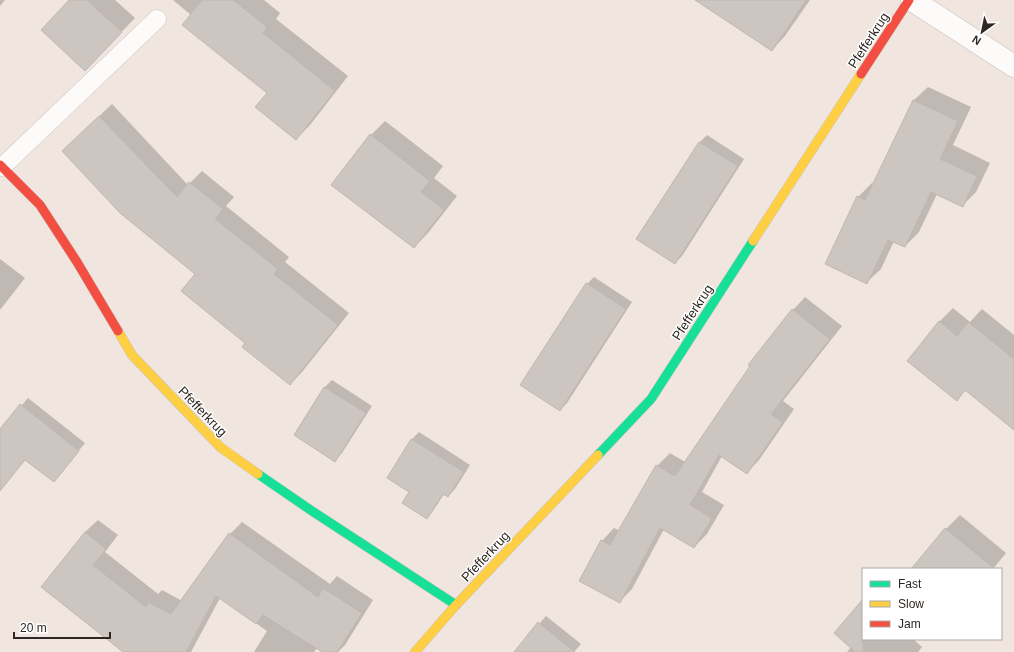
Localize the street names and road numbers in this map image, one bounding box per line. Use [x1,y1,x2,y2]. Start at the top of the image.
street label: Pfefferkrug [845,10,892,71]
street label: Pfefferkrug [669,282,716,343]
street label: Pfefferkrug [175,383,230,439]
street label: Pfefferkrug [458,528,512,585]

